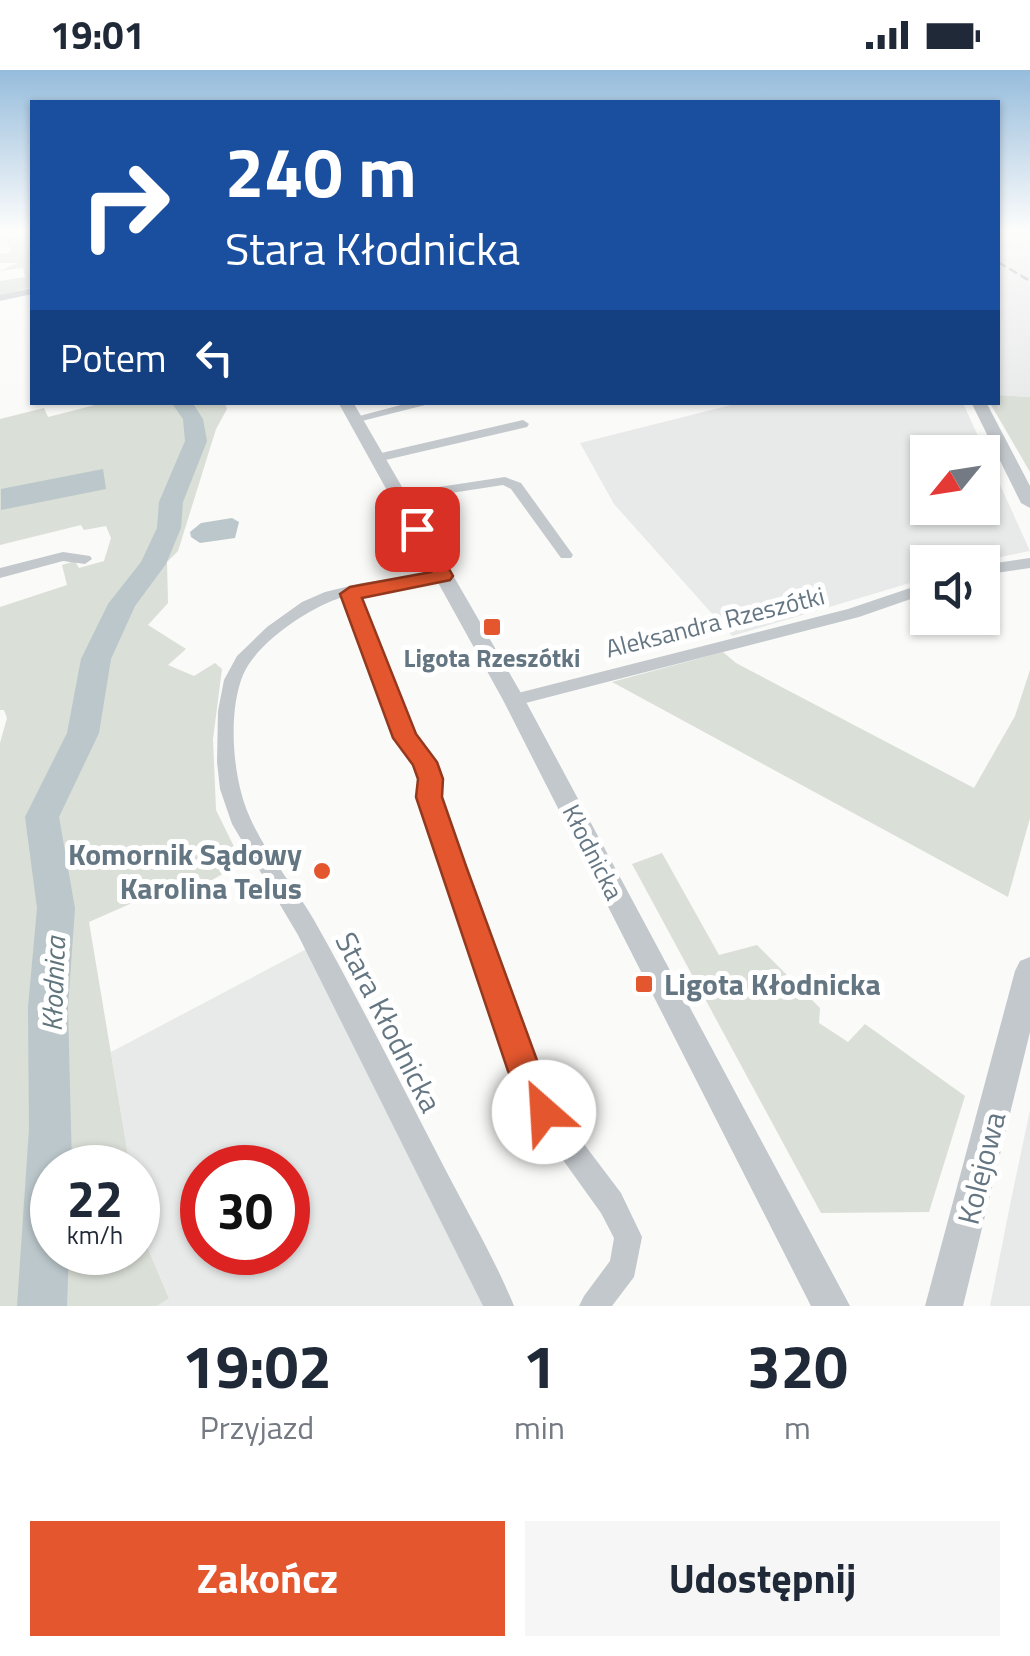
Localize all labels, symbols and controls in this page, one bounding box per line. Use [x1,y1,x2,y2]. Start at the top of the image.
text: 19:01 [50,6,145,64]
text: 240 m [225,118,417,224]
icon: right [60,140,190,270]
text: Stara Kłodnicka [225,214,520,282]
text: Potem [60,329,167,387]
icon: left [187,330,242,385]
north arrow [910,435,1000,525]
map controls [910,435,1000,635]
pin [375,487,460,572]
icon: arrive [390,502,445,557]
button: sound [910,545,1000,635]
street label: Aleksandra Rzeszótki [602,576,828,668]
marker: Ligota Rzeszótki [481,616,503,638]
place label: Ligota Rzeszótki [404,639,580,677]
street label: Kłodnicka [553,798,633,907]
place label: Komornik Sądowy Karolina Telus [68,831,302,911]
marker: Komornik Sądowy Karolina Telus [311,860,333,882]
street label: Stara Kłodnicka [324,924,454,1120]
water label: Kłodnica [30,934,76,1032]
place label: Ligota Kłodnicka [664,961,881,1007]
marker: Ligota Kłodnicka [633,973,655,995]
position arrow [492,1060,596,1164]
street label: Kolejowa [945,1107,1017,1229]
speed limit sign: 30 [180,1145,310,1275]
text: 22 [67,1160,123,1236]
text: km/h [67,1216,123,1254]
text: 19:02 [182,1320,332,1411]
text: 1 [523,1320,556,1411]
text: 320 [747,1320,848,1411]
text: Przyjazd [200,1403,314,1451]
text: min [514,1403,565,1451]
text: m [784,1403,811,1451]
button: Zakończ [30,1521,505,1636]
button: Udostępnij [525,1521,1000,1636]

